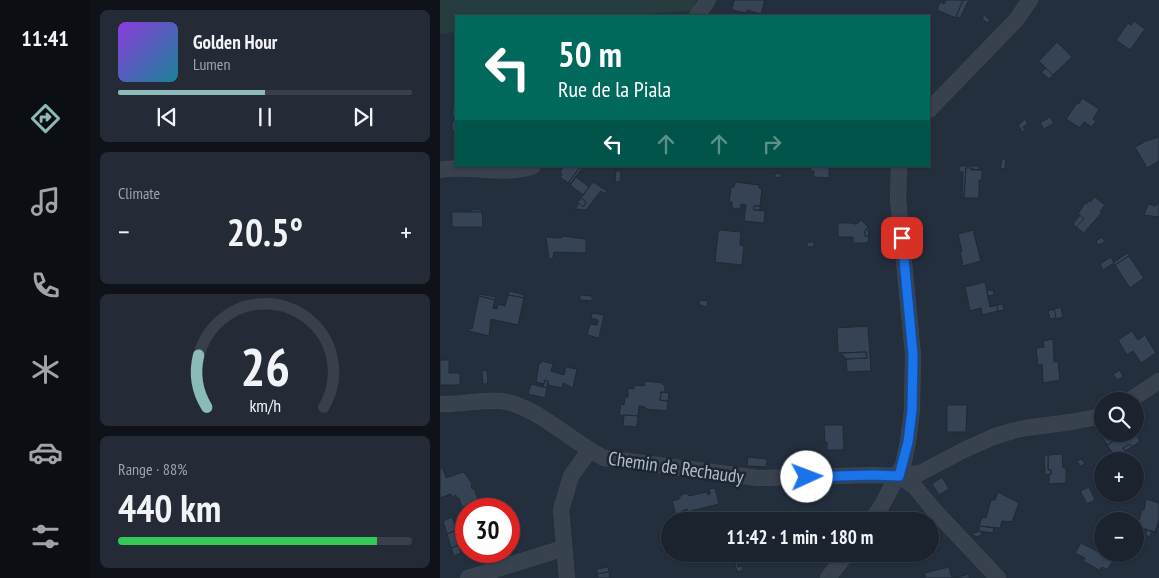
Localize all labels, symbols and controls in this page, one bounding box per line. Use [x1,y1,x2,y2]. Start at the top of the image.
text: 11:41 [21,24,69,52]
text: Golden Hour [193,30,277,54]
text: 50 m [558,31,622,77]
icon: left [475,35,540,100]
text: Lumen [193,54,230,74]
text: Rue de la Piala [558,75,671,103]
icon: directions [28,101,63,136]
icon: previous [153,103,181,131]
icon: pause [251,103,279,131]
icon: next [349,103,377,131]
icon: left [599,130,627,158]
icon: ahead [652,130,680,158]
icon: ahead [705,130,733,158]
icon: right [758,130,786,158]
text: Climate [118,183,160,203]
icon: music [28,184,63,219]
text: 20.5° [227,207,303,256]
text: − [118,213,130,250]
text: + [400,213,412,250]
pin [881,217,923,259]
icon: arrive [888,224,916,252]
icon: phone [28,268,63,303]
text: 26 [240,333,290,400]
icon: climate [28,352,63,387]
map controls [1094,392,1144,562]
button: search [1094,392,1144,442]
text: km/h [249,394,281,417]
icon: car [28,435,63,470]
street label: Chemin de Rechaudy [607,446,746,488]
position arrow [780,450,832,502]
button: + [1094,452,1144,502]
text: Range · 88% [118,459,187,479]
text: 440 km [118,483,221,532]
speed limit sign: 30 [455,498,520,563]
button: − [1094,512,1144,562]
icon: filters [28,519,63,554]
text: 11:42 · 1 min · 180 m [727,525,873,549]

